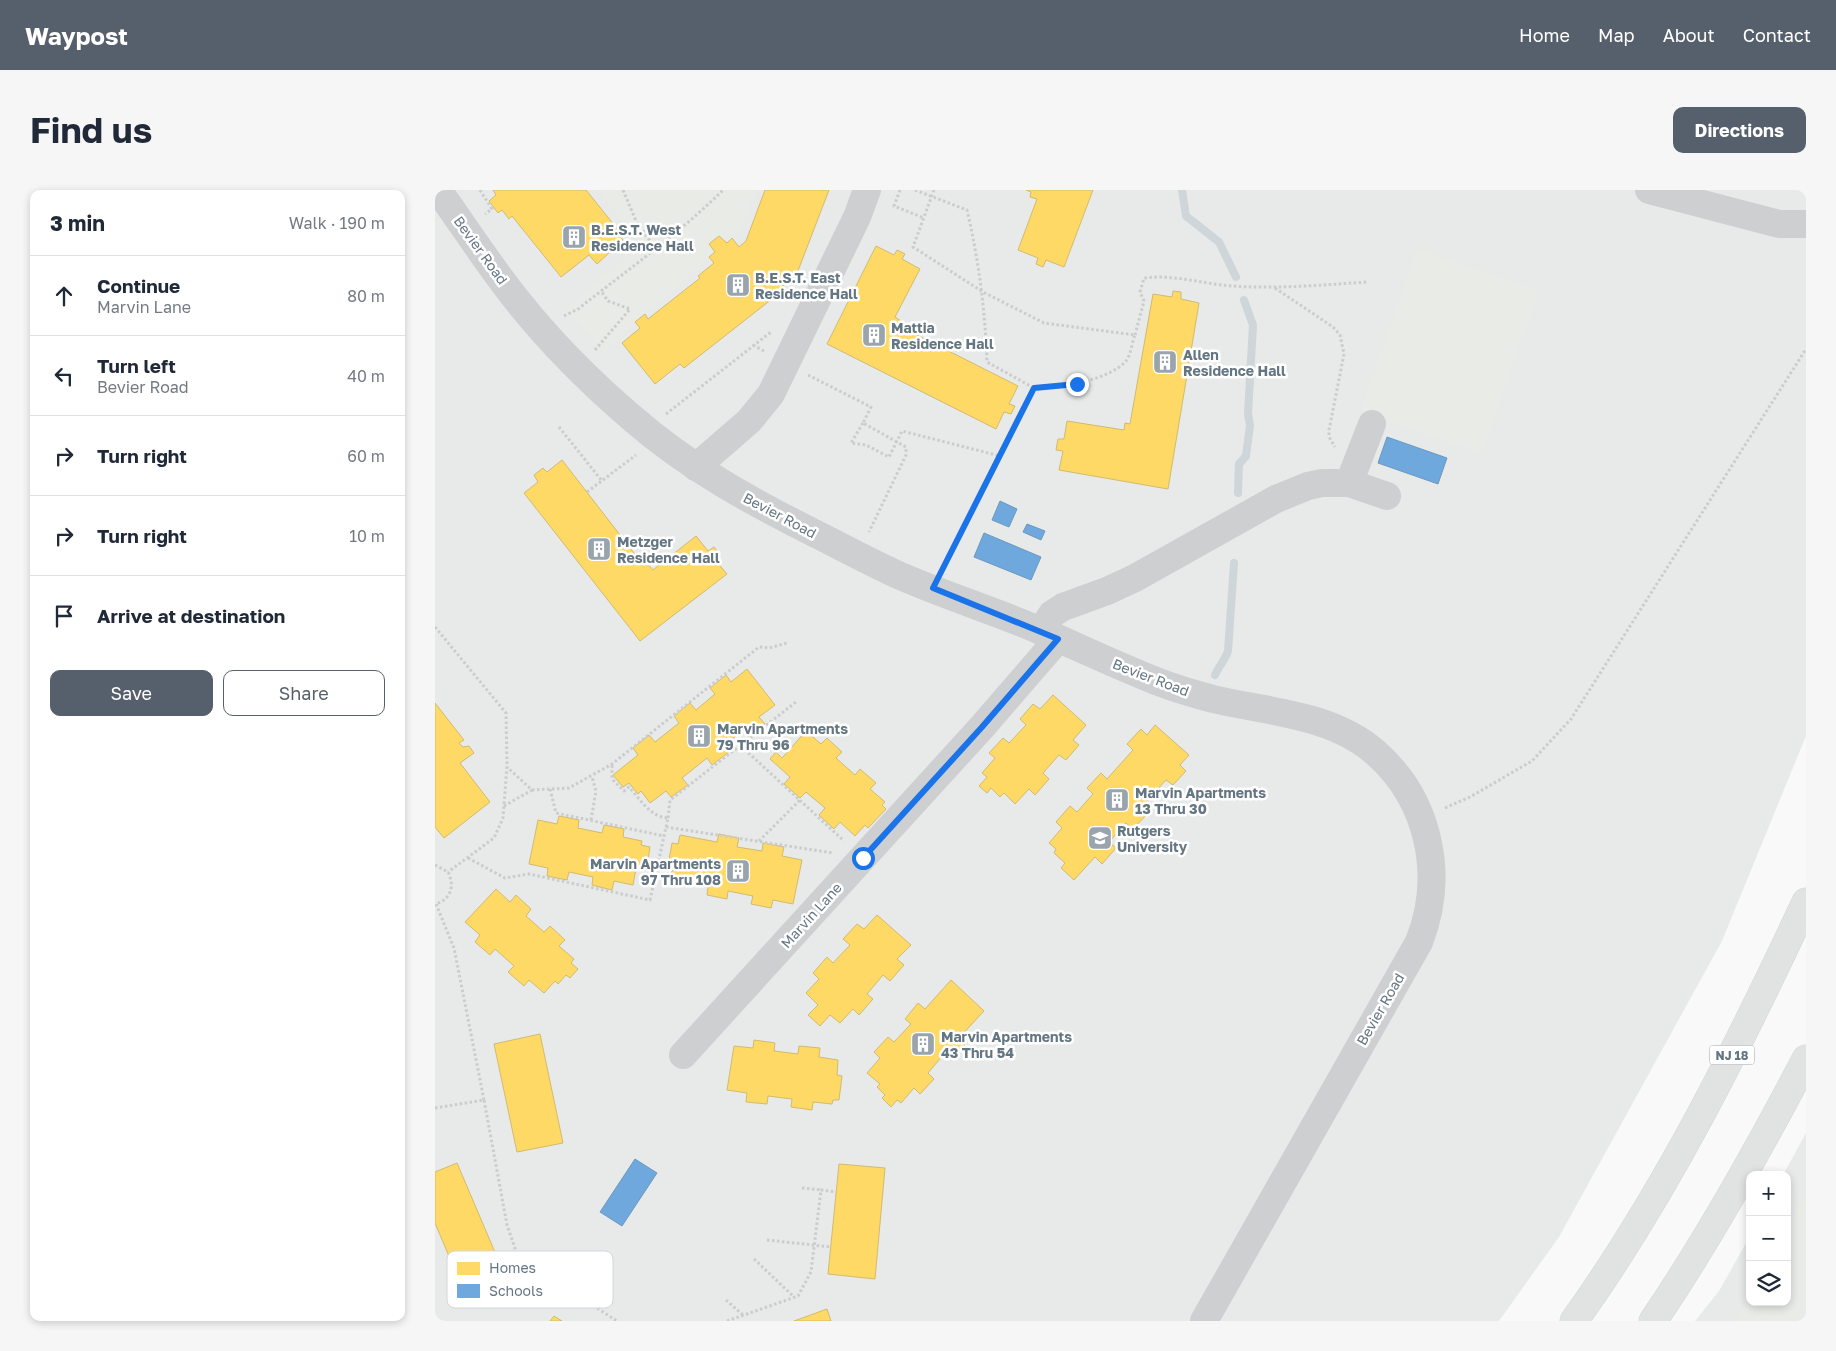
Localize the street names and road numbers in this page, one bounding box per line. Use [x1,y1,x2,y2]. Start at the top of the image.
street label: Bevier Road [451,213,511,287]
street label: Bevier Road [741,489,819,541]
street label: Bevier Road [1111,655,1191,699]
street label: Marvin Lane [777,879,845,951]
street label: Bevier Road [1353,970,1407,1048]
road number: NJ 18 [1709,1046,1755,1064]

